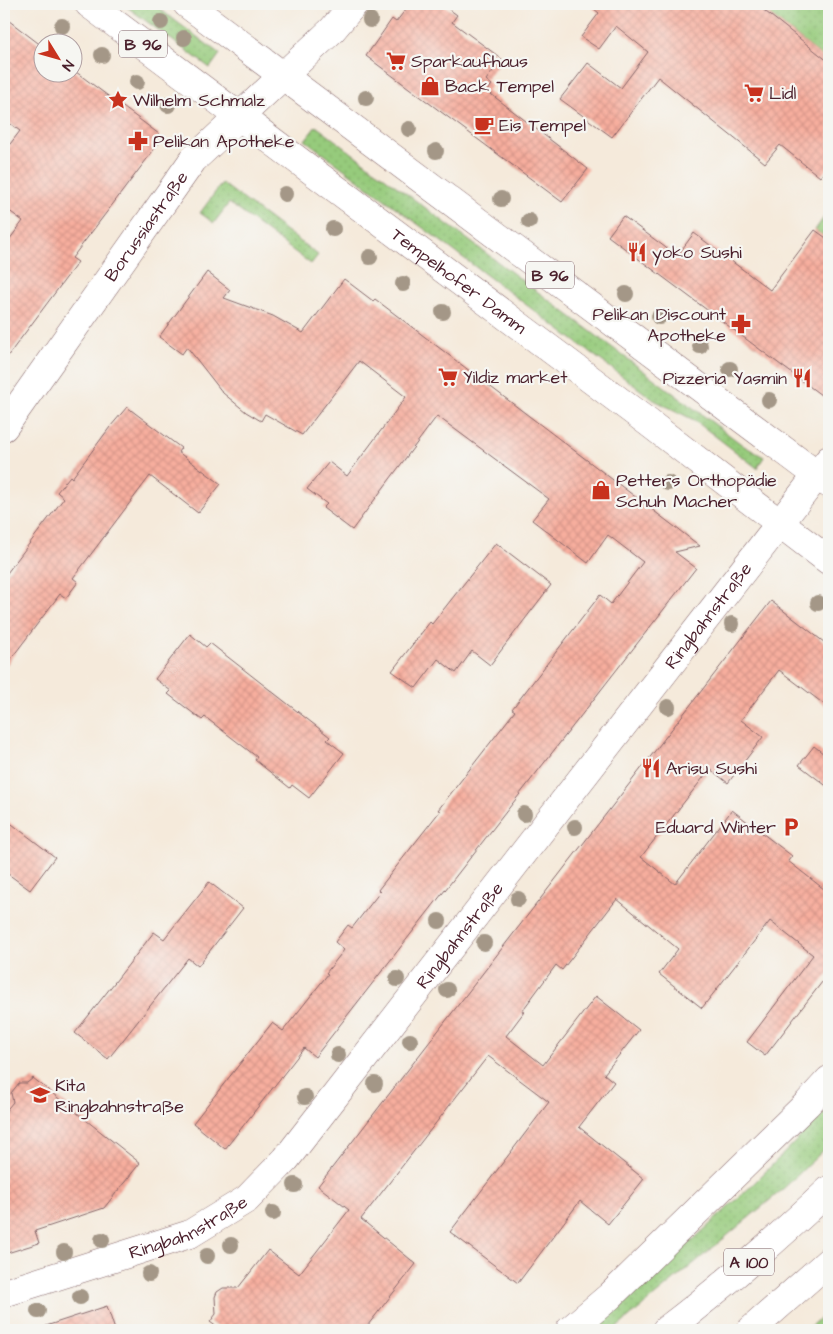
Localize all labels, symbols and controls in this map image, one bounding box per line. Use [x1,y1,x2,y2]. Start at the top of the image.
road number: B 96 [119,31,167,58]
north arrow [32,32,82,82]
place label: Sparkaufhaus [411,49,528,74]
supermarket icon: Sparkaufhaus [385,50,407,72]
text: N [57,56,78,75]
place label: Back Tempel [445,74,554,99]
shop icon: Back Tempel [419,75,441,97]
place label: Lidl [769,81,796,106]
supermarket icon: Lidl [743,82,765,104]
place label: Wilhelm Schmalz [133,88,265,113]
place icon: Wilhelm Schmalz [107,89,129,111]
place label: Eis Tempel [499,113,586,138]
cafe icon: Eis Tempel [473,114,495,136]
place label: Pelikan Apotheke [153,129,295,154]
pharmacy icon: Pelikan Apotheke [127,130,149,152]
street label: Borussiastraße [99,166,194,287]
street label: Tempelhofer Damm [386,222,531,340]
place label: yoko Sushi [652,240,742,266]
restaurant icon: yoko Sushi [626,241,648,263]
road number: B 96 [526,262,574,288]
place label: Pelikan Discount Apotheke [592,302,727,348]
pharmacy icon: Pelikan Discount Apotheke [730,313,752,335]
place label: Yildiz market [463,365,568,390]
supermarket icon: Yildiz market [437,366,459,388]
place label: Pizzeria Yasmin [663,366,787,391]
restaurant icon: Pizzeria Yasmin [791,367,813,389]
place label: Petters Orthopädie Schuh Macher [616,468,777,514]
shop icon: Petters Orthopädie Schuh Macher [590,479,612,501]
street label: Ringbahnstraße [659,557,758,675]
place label: Arisu Sushi [666,756,757,781]
restaurant icon: Arisu Sushi [640,757,662,779]
place label: Eduard Winter [656,815,776,840]
parking icon: Eduard Winter [780,816,802,838]
street label: Ringbahnstraße [411,877,510,994]
place label: Kita Ringbahnstraße [55,1073,184,1120]
school or university icon: Kita Ringbahnstraße [29,1084,51,1106]
street label: Ringbahnstraße [126,1189,253,1266]
road number: A 100 [724,1248,774,1276]

